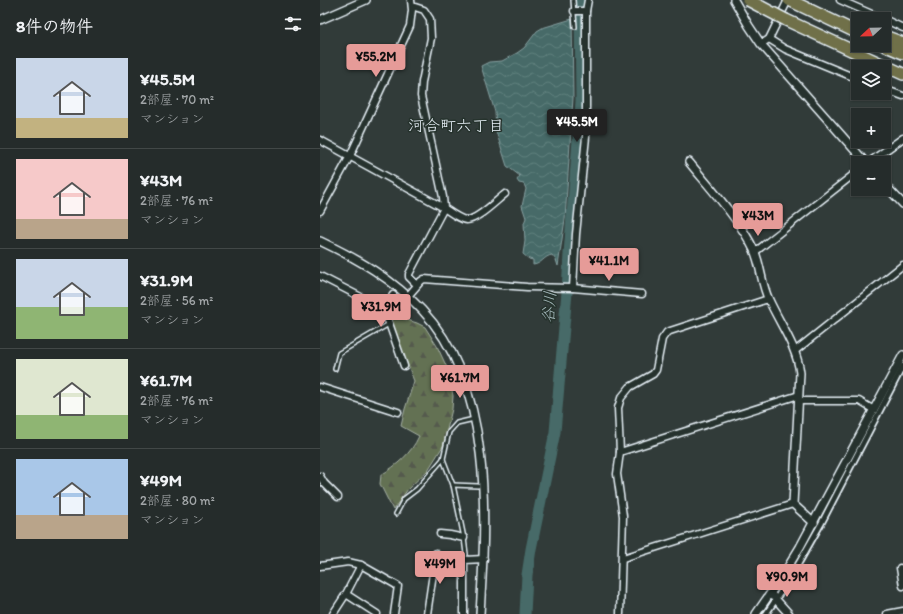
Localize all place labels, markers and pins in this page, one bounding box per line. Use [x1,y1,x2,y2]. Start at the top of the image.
pin: ¥55.2M [343,44,409,78]
pin: ¥45.5M [544,109,610,143]
pin: ¥43M [734,203,782,237]
pin: ¥41.1M [576,248,642,282]
pin: ¥31.9M [348,294,414,328]
pin: ¥61.7M [427,365,493,399]
pin: ¥49M [416,551,464,585]
pin: ¥90.9M [754,564,820,598]

